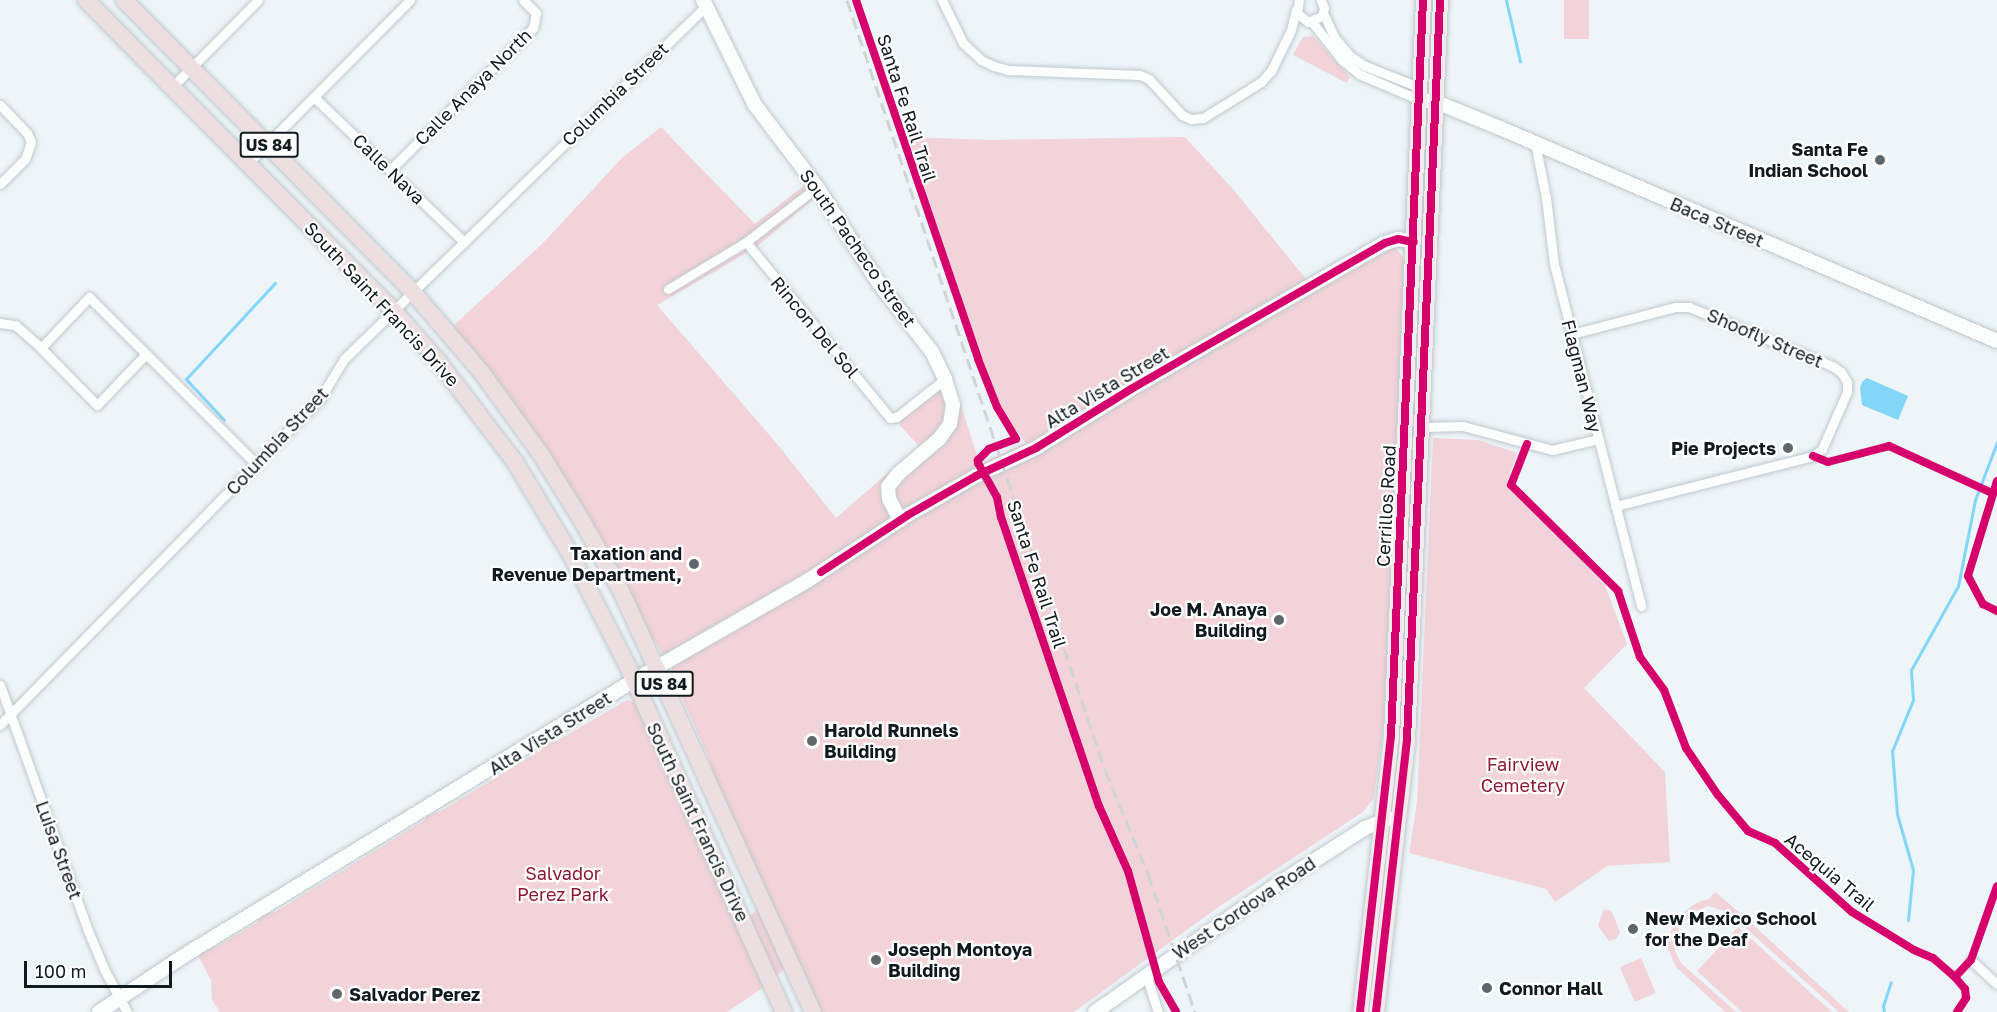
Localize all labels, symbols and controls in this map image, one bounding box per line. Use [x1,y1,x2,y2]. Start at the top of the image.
street label: Calle Anaya North [410,24,536,150]
street label: Santa Fe Rail Trail [873,31,941,185]
street label: Columbia Street [557,38,673,150]
street label: Calle Nava [348,129,430,209]
road number: US 84 [239,132,299,158]
place label: Santa Fe Indian School [1748,139,1868,182]
marker: Santa Fe Indian School [1873,153,1887,167]
street label: South Pacheco Street [795,165,921,331]
street label: Baca Street [1667,193,1767,251]
street label: South Saint Francis Drive [300,217,464,391]
street label: Rincon Del Sol [766,272,864,382]
street label: Shoofly Street [1704,304,1826,372]
street label: Flagman Way [1558,317,1606,435]
street label: Alta Vista Street [1041,342,1173,432]
street label: Columbia Street [222,383,332,499]
place label: Pie Projects [1671,437,1776,459]
marker: Pie Projects [1781,441,1795,455]
street label: Cerrillos Road [1372,445,1400,567]
street label: Santa Fe Rail Trail [1003,497,1071,651]
place label: Taxation and Revenue Department, [491,543,682,586]
marker: Taxation and Revenue Department, [687,557,701,571]
place label: Joe M. Anaya Building [1150,599,1267,642]
marker: Joe M. Anaya Building [1272,613,1286,627]
road number: US 84 [634,671,694,697]
street label: Alta Vista Street [485,687,615,779]
street label: South Saint Francis Drive [642,719,754,925]
place label: Harold Runnels Building [824,720,959,762]
marker: Harold Runnels Building [805,734,819,748]
park label: Fairview Cemetery [1481,754,1565,796]
street label: Luisa Street [31,798,87,902]
street label: Acequia Trail [1781,828,1879,916]
street label: West Cordova Road [1168,852,1320,964]
park label: Salvador Perez Park [517,863,609,906]
place label: New Mexico School for the Deaf [1645,908,1817,950]
marker: New Mexico School for the Deaf [1626,922,1640,936]
place label: Joseph Montoya Building [888,939,1032,982]
scale bar [27,949,176,987]
marker: Joseph Montoya Building [869,953,883,967]
text: 100 m [35,960,86,982]
place label: Connor Hall [1499,977,1603,999]
marker: Connor Hall [1480,981,1494,995]
place label: Salvador Perez [349,983,480,1005]
marker: Salvador Perez [330,987,344,1001]

